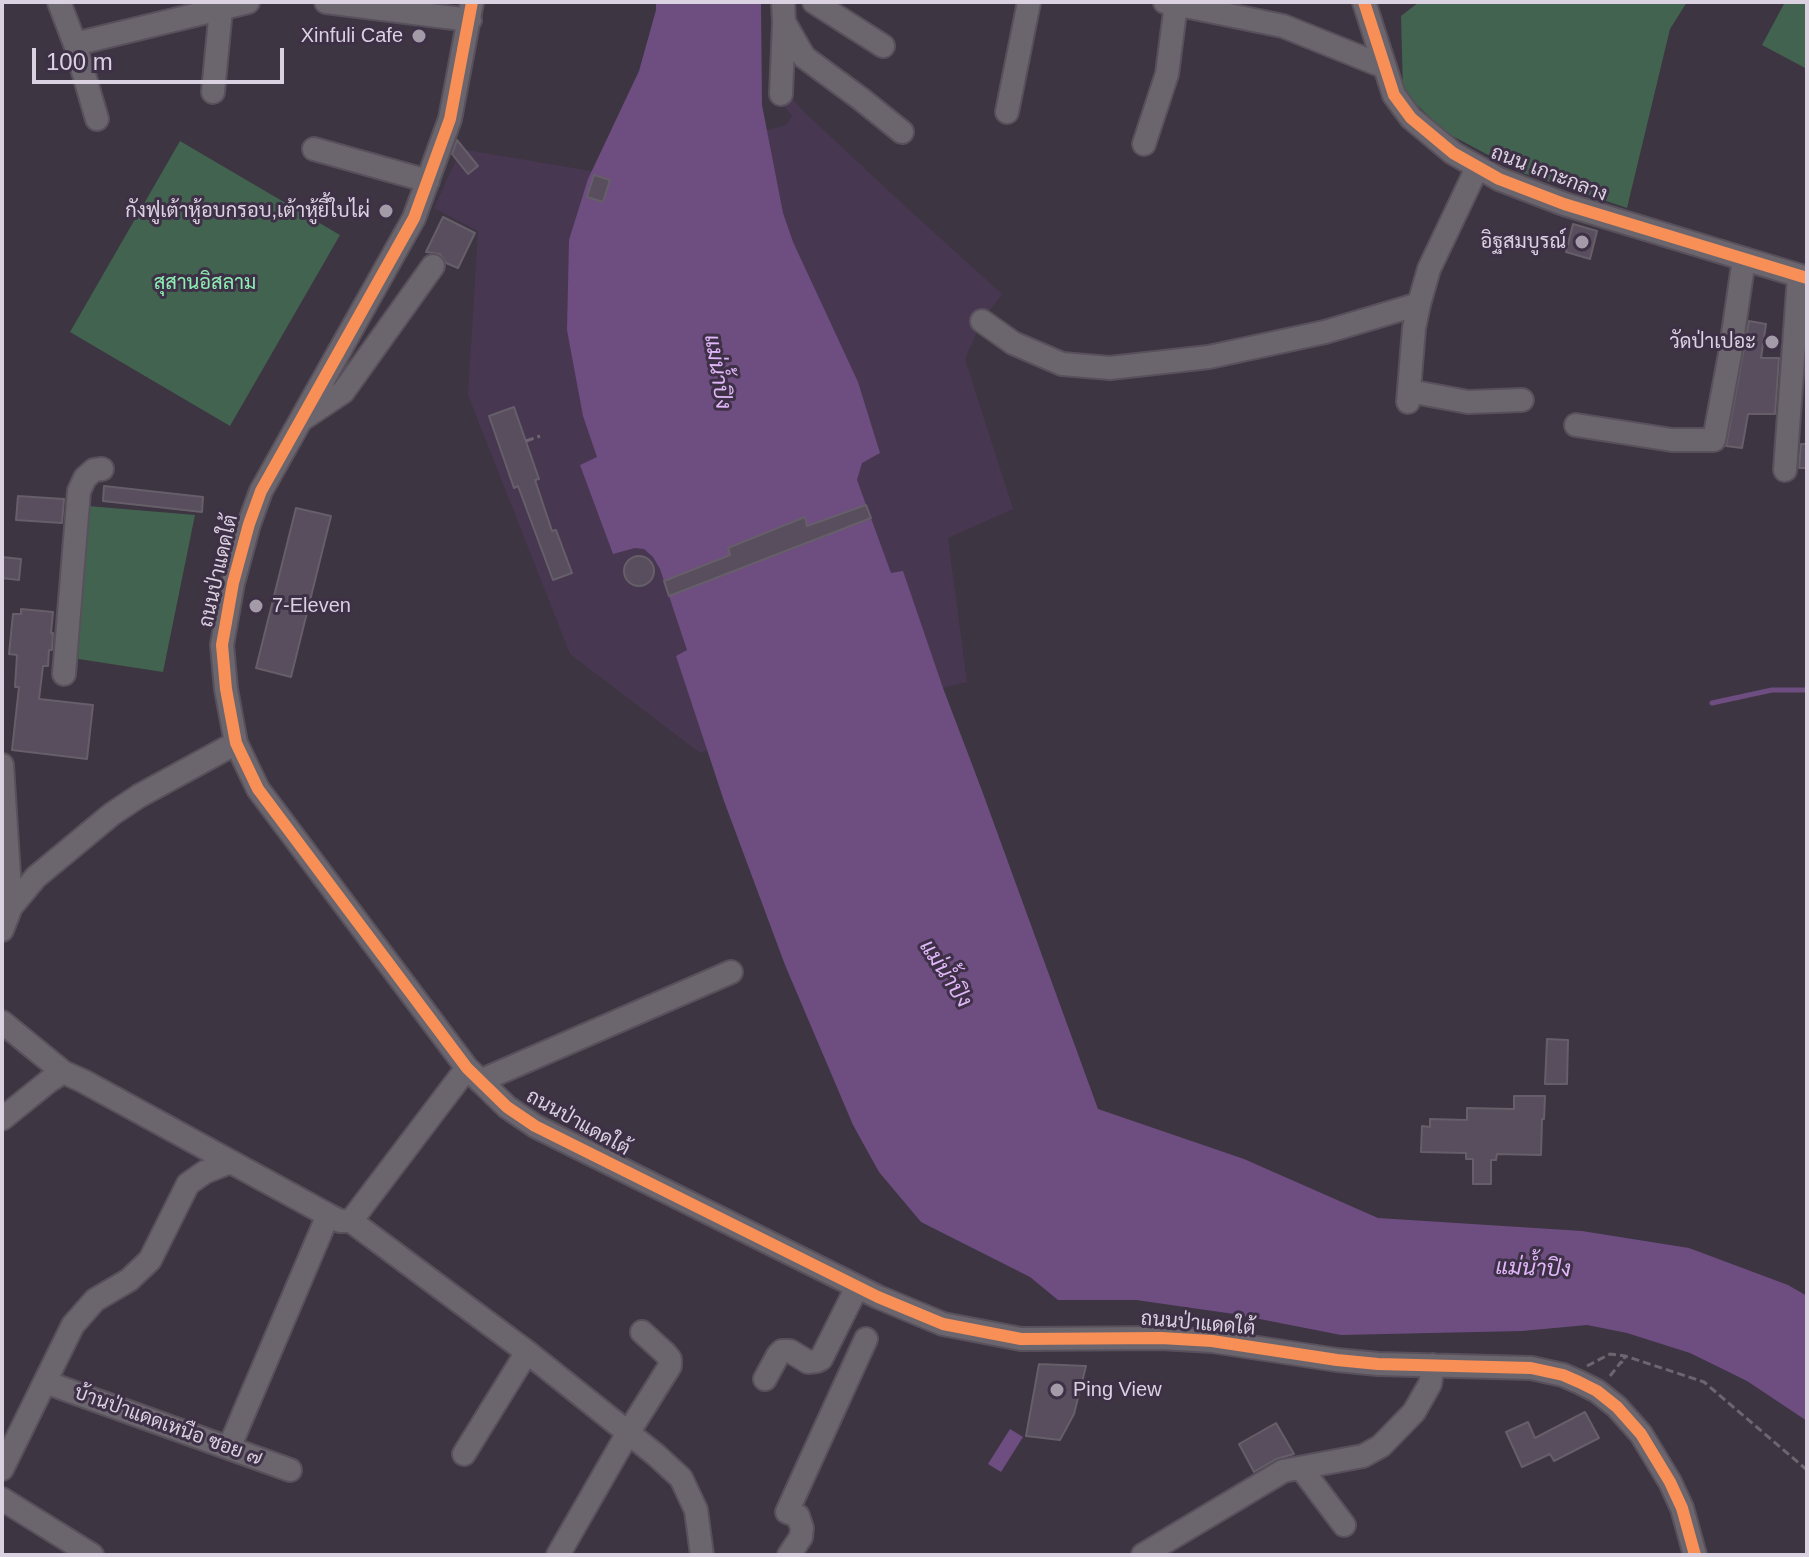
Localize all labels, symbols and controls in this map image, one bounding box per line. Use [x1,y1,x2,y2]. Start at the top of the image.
place label: Xinfuli Cafe [301,24,403,48]
marker: Xinfuli Cafe [410,27,428,45]
scale bar [36,32,288,82]
text: 100 m [46,48,113,75]
street label: ถนน เกาะกลาง [1487,141,1611,207]
place label: กังฟูเต้าหู้อบกรอบ,เต้าหู้ยี้ใบไผ่ [125,199,370,223]
marker: กังฟูเต้าหู้อบกรอบ,เต้าหู้ยี้ใบไผ่ [377,202,395,220]
place label: อิฐสมบูรณ์ [1480,230,1566,254]
marker: อิฐสมบูรณ์ [1573,233,1591,251]
park label: สุสานอิสลาม [154,271,256,295]
place label: วัดป่าเปอะ [1669,330,1756,354]
water label: แม่น้ำปิง [698,333,736,411]
marker: วัดป่าเปอะ [1763,333,1781,351]
street label: ถนนป่าแดดใต้ [194,512,244,630]
place label: 7-Eleven [272,594,351,618]
marker: 7-Eleven [247,597,265,615]
water label: แม่น้ำปิง [913,935,977,1013]
street label: ถนนป่าแดดใต้ [522,1085,634,1161]
water label: แม่น้ำปิง [1495,1254,1571,1284]
street label: ถนนป่าแดดใต้ [1140,1307,1256,1341]
place label: Ping View [1073,1378,1162,1402]
street label: บ้านป่าแดดเหนือ ซอย ๗ [71,1381,265,1471]
marker: Ping View [1048,1381,1066,1399]

